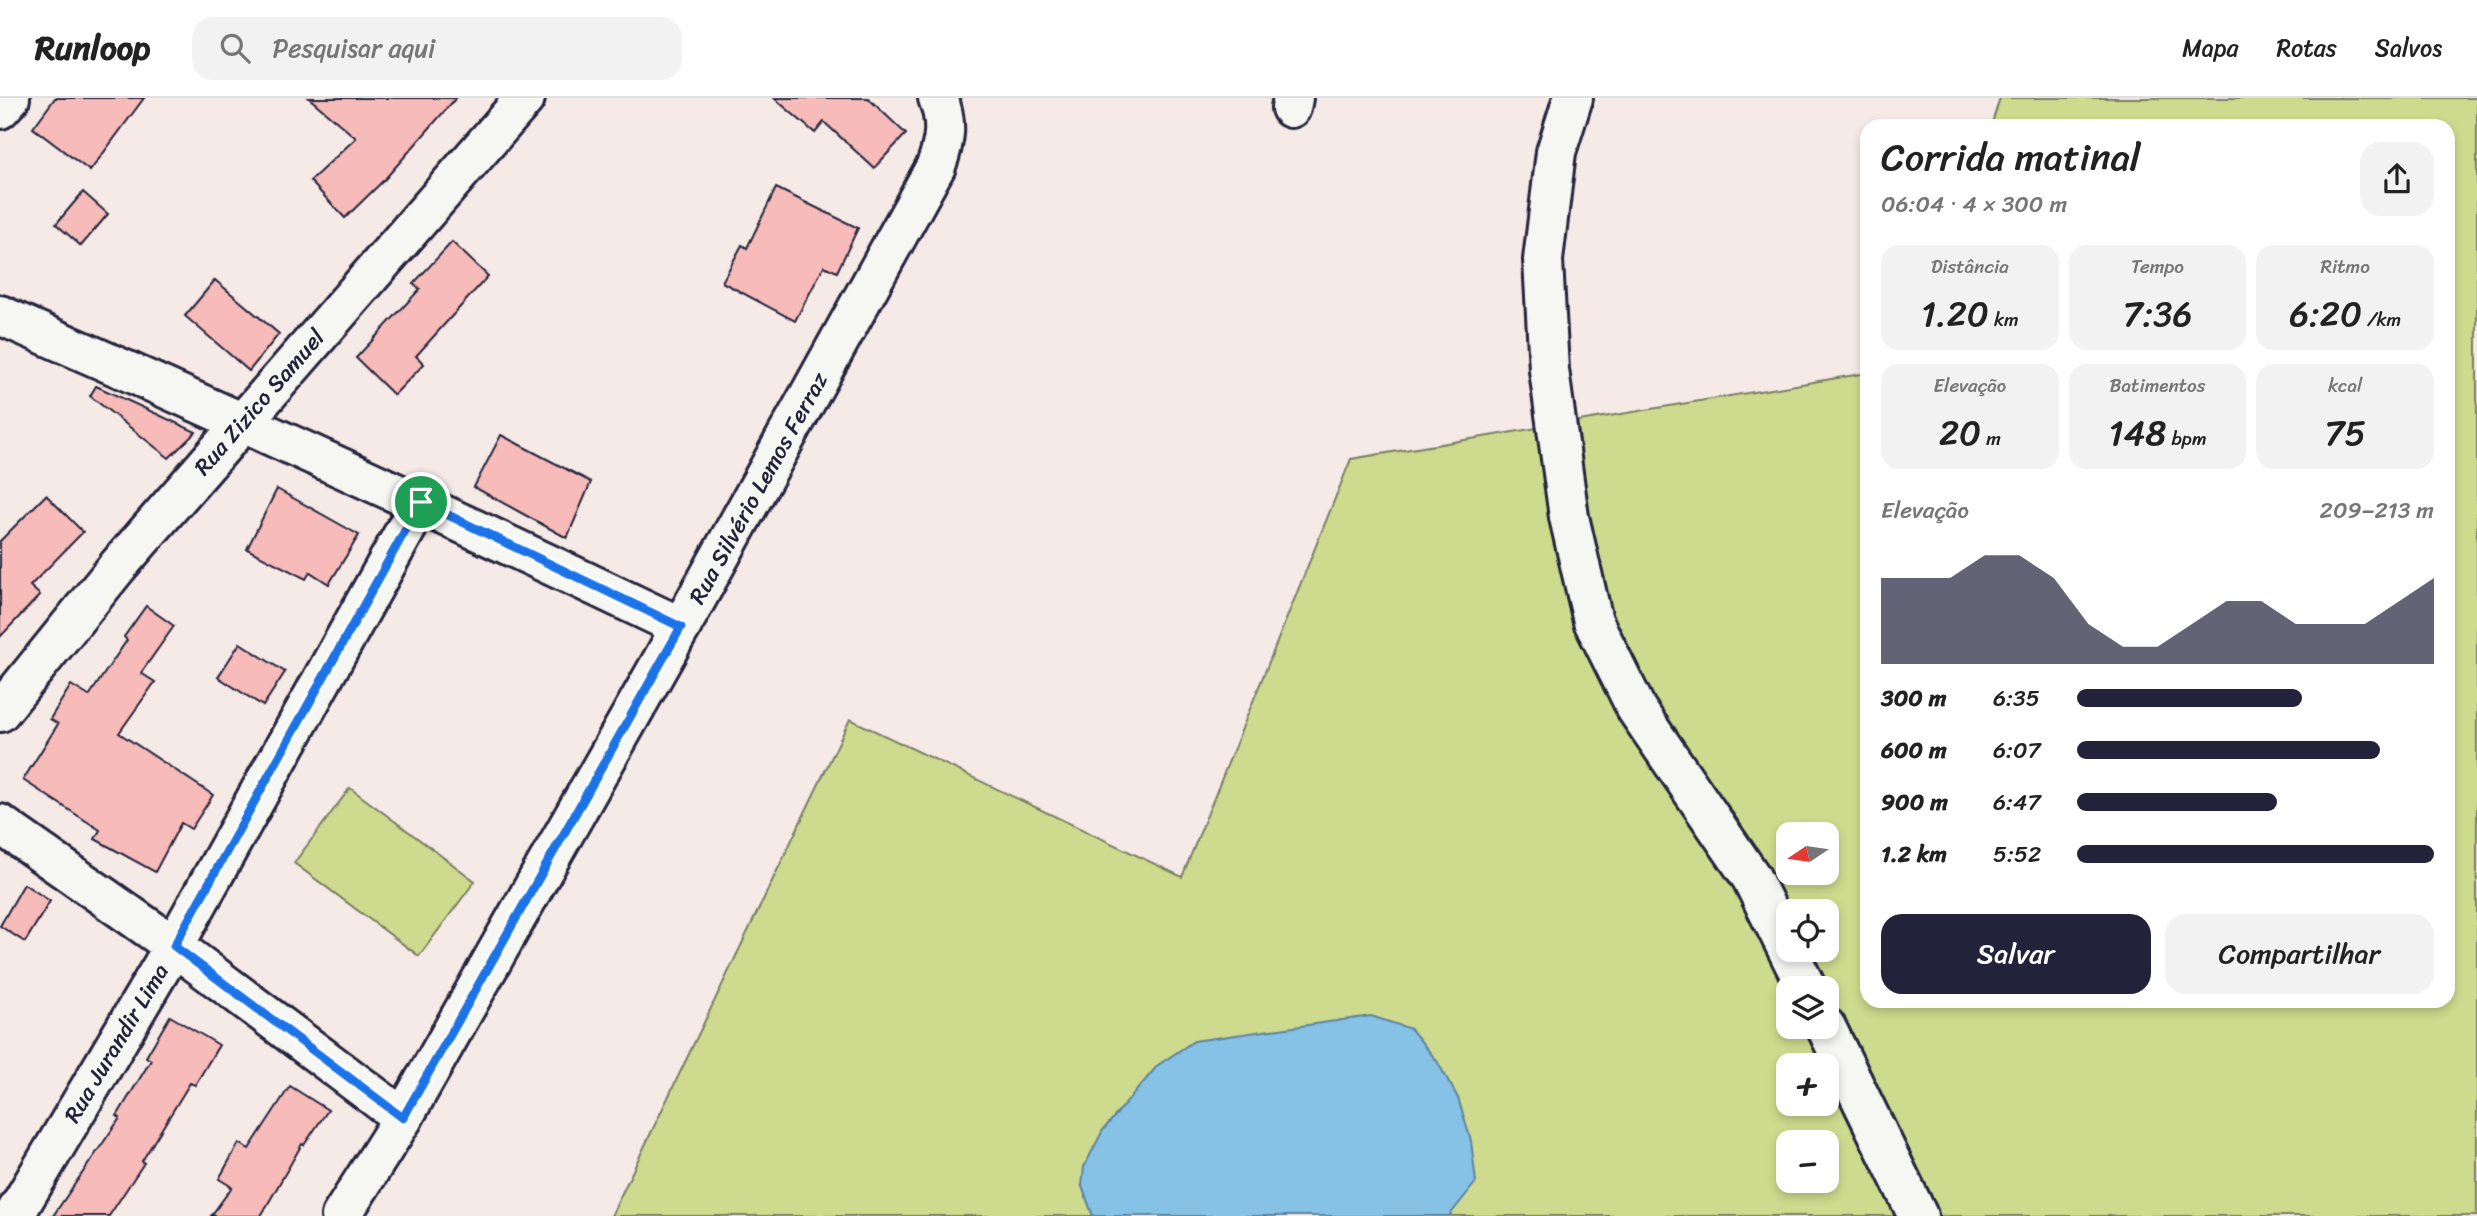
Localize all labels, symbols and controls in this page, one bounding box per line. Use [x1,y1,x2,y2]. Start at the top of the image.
search box [192,17,682,80]
text: Runloop [35,19,150,77]
text: Pesquisar aqui [272,25,435,71]
text: Mapa [2182,27,2239,69]
text: Rotas [2277,27,2337,69]
text: Salvos [2375,27,2442,69]
icon: search [216,29,254,67]
text: Corrida matinal [1881,124,2141,191]
button: share [2360,142,2434,216]
text: 06:04 · 4 × 300 m [1881,184,2067,225]
text: Distância [1931,250,2009,283]
text: Tempo [2131,250,2184,283]
text: Ritmo [2321,250,2370,283]
text: 1.20 [1921,283,1989,345]
text: 7:36 [2123,283,2192,345]
text: 6:20 [2289,283,2362,345]
text: km [1989,303,2019,336]
text: /km [2362,303,2401,336]
street label: Rua Zizico Samuel [183,319,336,485]
street label: Rua Silvério Lemos Ferraz [677,363,840,612]
text: Elevação [1934,369,2006,402]
text: Batimentos [2110,369,2205,402]
text: kcal [2328,369,2362,402]
text: 20 [1939,402,1981,464]
text: 148 [2108,402,2166,464]
text: 75 [2324,402,2366,464]
text: m [1981,422,2001,455]
text: bpm [2166,422,2206,455]
pin [391,472,451,532]
icon: arrive [402,483,440,521]
text: Elevação [1881,490,1969,531]
text: 209–213 m [2320,490,2434,531]
text: 300 m [1881,678,1946,719]
text: 6:35 [1993,678,2040,719]
text: 600 m [1881,730,1947,771]
text: 6:07 [1993,730,2041,771]
text: 900 m [1881,782,1948,823]
text: 6:47 [1993,782,2041,823]
north arrow [1776,822,1839,886]
map controls [1776,822,1839,1193]
text: 1.2 km [1881,834,1947,875]
text: 5:52 [1993,834,2041,875]
button: locate [1776,899,1839,962]
button: Salvar [1881,914,2151,994]
button: Compartilhar [2165,914,2434,994]
street label: Rua Jurandir Lima [52,955,180,1131]
button: layers [1776,976,1839,1039]
button: + [1776,1053,1839,1116]
button: − [1776,1130,1839,1193]

